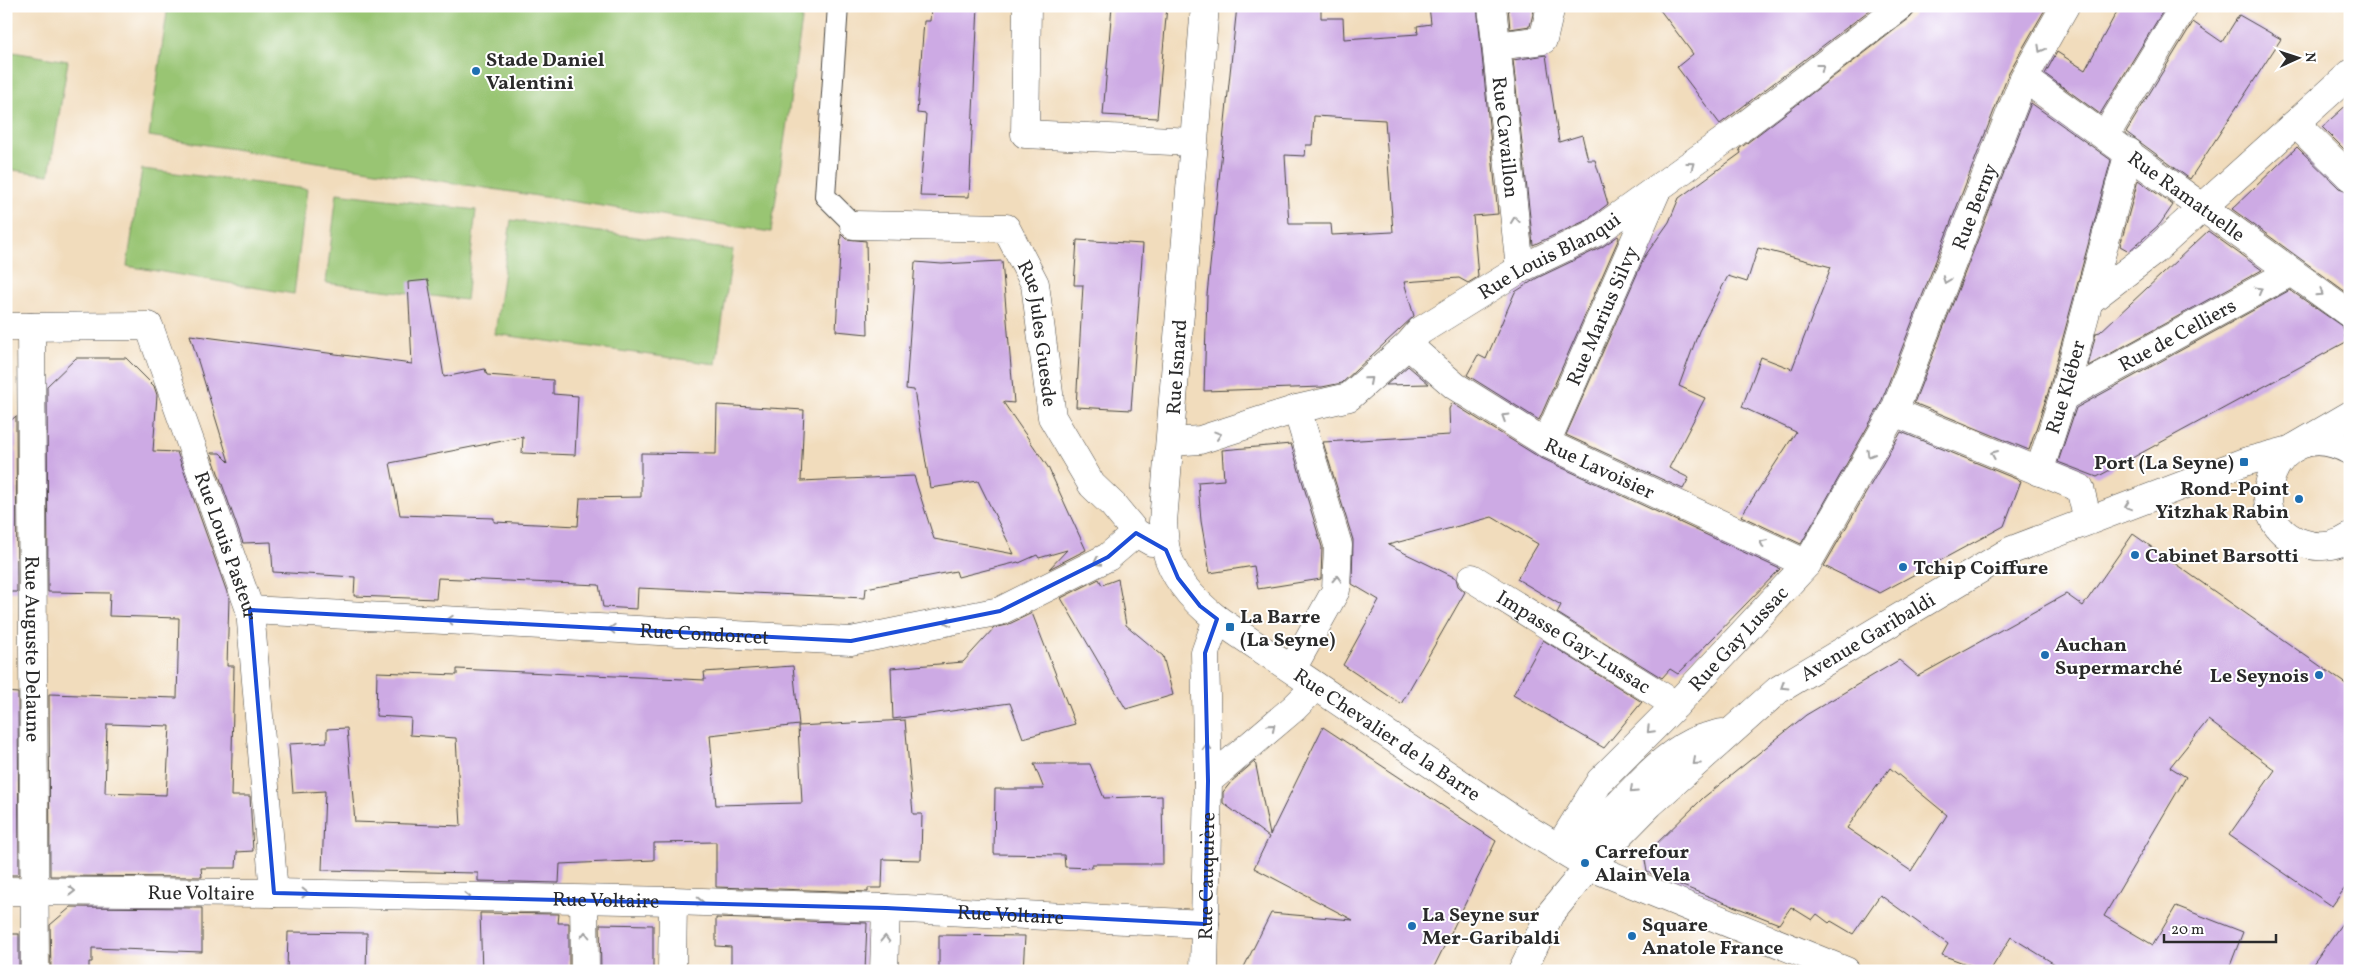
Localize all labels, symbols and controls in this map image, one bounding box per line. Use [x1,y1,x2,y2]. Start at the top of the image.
north arrow [2274,32,2324,82]
one-way arrow [2037,43,2047,52]
place label: Stade Daniel Valentini [486,47,605,98]
text: N [2300,52,2319,63]
marker: Stade Daniel Valentini [470,65,482,77]
one-way arrow [1815,65,1824,73]
street label: Rue Cavaillon [1484,75,1524,200]
street label: Rue Ramatuelle [2121,145,2250,250]
street label: Rue Berny [1946,160,2005,254]
one-way arrow [1686,162,1695,171]
street label: Rue Louis Blanqui [1473,207,1627,308]
one-way arrow [1510,216,1521,224]
street label: Rue Marius Silvy [1561,242,1647,391]
street label: Rue Jules Guesde [1009,256,1063,408]
one-way arrow [1942,275,1952,283]
one-way arrow [2254,286,2263,296]
one-way arrow [2315,287,2324,296]
street label: Rue de Celliers [2114,293,2242,380]
street label: Rue Isnard [1161,318,1195,416]
street label: Rue Kléber [2040,337,2094,438]
one-way arrow [1363,377,1372,386]
one-way arrow [1501,413,1510,423]
one-way arrow [1214,430,1222,440]
street label: Rue Lavoisier [1539,432,1659,507]
one-way arrow [1866,449,1876,458]
one-way arrow [1991,449,1999,459]
place label: Port (La Seyne) [2094,450,2234,478]
marker: Port (La Seyne) [2238,456,2250,468]
street label: Rue Louis Pasteur [186,468,263,621]
place label: Rond-Point Yitzhak Rabin [2156,476,2289,527]
marker: Rond-Point Yitzhak Rabin [2293,493,2305,505]
one-way arrow [2125,500,2133,510]
one-way arrow [1759,539,1768,550]
place label: Cabinet Barsotti [2145,543,2299,571]
marker: Cabinet Barsotti [2129,549,2141,561]
place label: Tchip Coiffure [1913,555,2048,583]
street label: Rue Auguste Delaune [16,556,46,742]
one-way arrow [1093,556,1102,566]
marker: Tchip Coiffure [1897,561,1909,573]
one-way arrow [1331,575,1342,583]
street label: Rue Gay Lussac [1683,580,1796,699]
street label: Impasse Gay-Lussac [1490,584,1656,702]
street label: Avenue Garibaldi [1796,587,1941,689]
place label: La Barre (La Seyne) [1240,604,1335,655]
one-way arrow [446,615,454,626]
one-way arrow [943,616,952,626]
street label: Rue Condorcet [639,618,770,653]
marker: La Barre (La Seyne) [1224,621,1236,633]
one-way arrow [608,623,616,634]
place label: Auchan Supermarché [2055,632,2183,683]
marker: Auchan Supermarché [2039,649,2051,661]
street label: Rue Chevalier de la Barre [1287,663,1486,809]
place label: Le Seynois [2210,663,2309,691]
marker: Le Seynois [2313,669,2325,681]
one-way arrow [1780,680,1789,690]
one-way arrow [1267,724,1276,733]
one-way arrow [1647,725,1656,734]
one-way arrow [1202,743,1213,751]
one-way arrow [1693,757,1702,766]
one-way arrow [1630,784,1639,793]
street label: Rue Cauquière [1193,812,1223,941]
place label: Carrefour Alain Vela [1595,839,1691,890]
marker: Carrefour Alain Vela [1579,857,1591,869]
street label: Rue Voltaire [147,880,255,909]
one-way arrow [69,886,77,896]
street label: Rue Voltaire [552,887,660,917]
one-way arrow [301,888,309,899]
one-way arrow [464,892,472,902]
one-way arrow [696,897,704,908]
street label: Rue Voltaire [956,900,1065,933]
place label: La Seyne sur Mer-Garibaldi [1422,902,1560,953]
place label: Square Anatole France [1642,912,1784,963]
scale bar [2164,912,2276,944]
marker: La Seyne sur Mer-Garibaldi [1406,920,1418,932]
text: 20 m [2171,920,2204,941]
marker: Square Anatole France [1626,930,1638,942]
one-way arrow [580,931,590,938]
one-way arrow [880,935,891,943]

